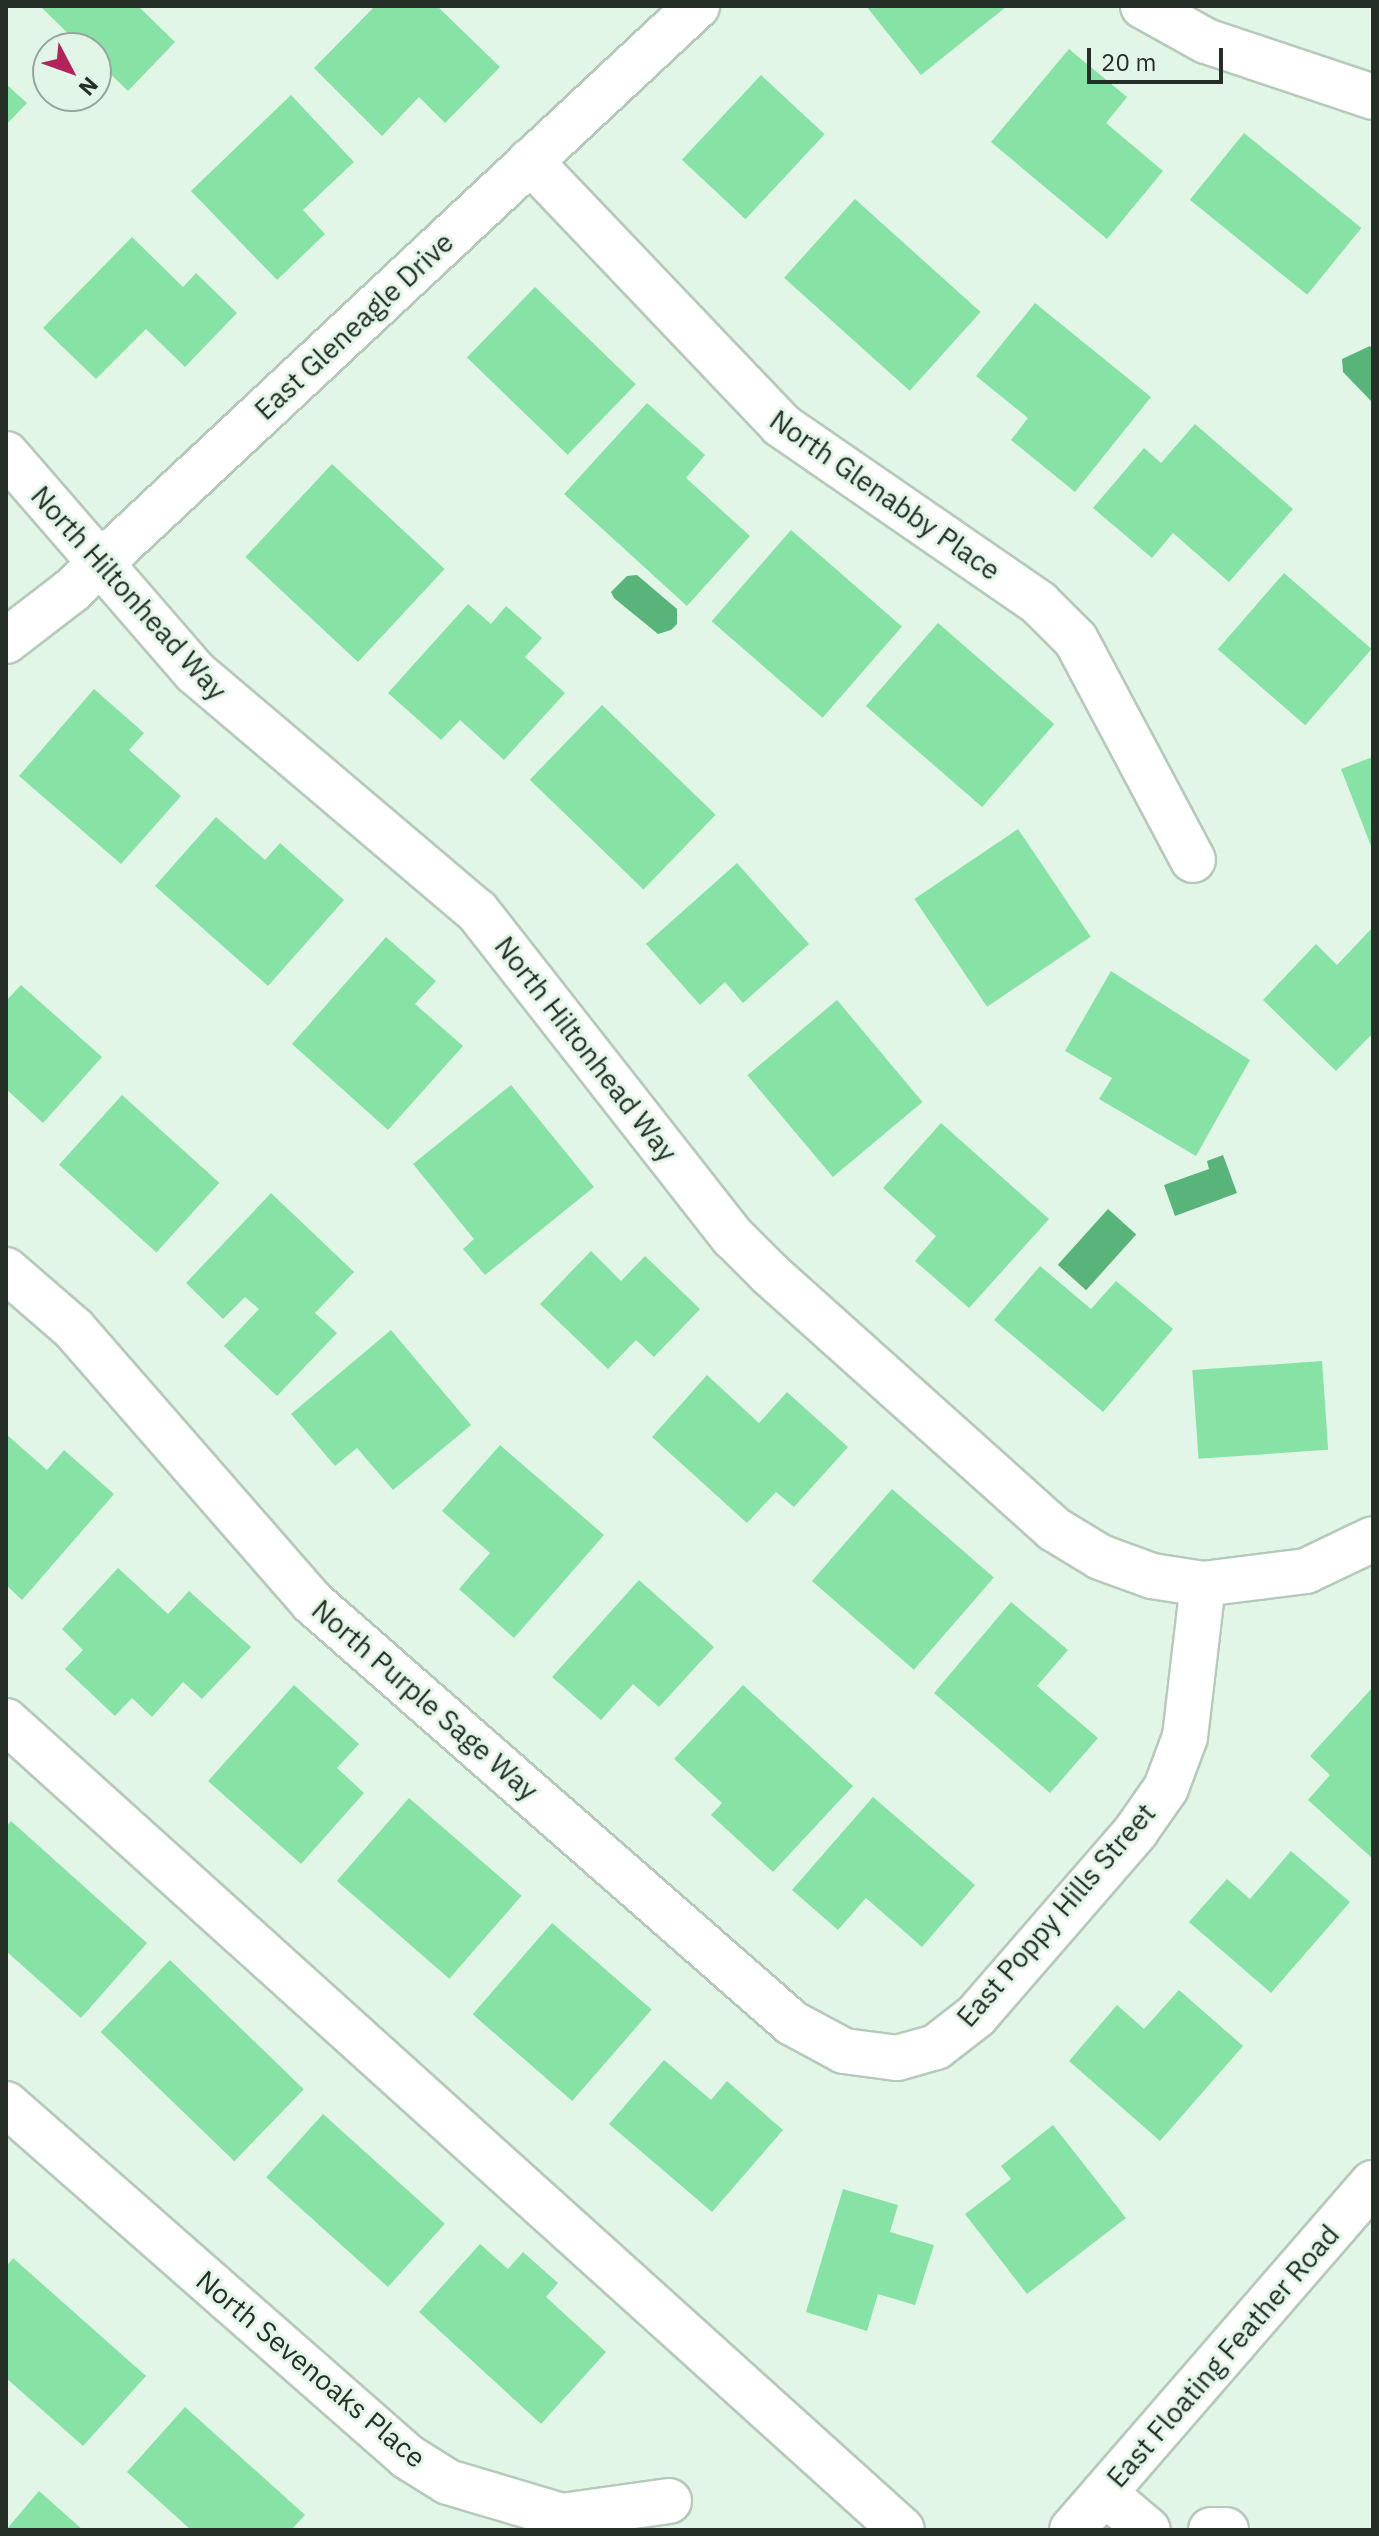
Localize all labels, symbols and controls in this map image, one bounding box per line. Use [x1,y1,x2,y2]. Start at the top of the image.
north arrow [32,32,112,112]
scale bar [1091,32,1227,82]
text: 20 m [1101,46,1156,78]
text: N [73,71,105,102]
street label: East Gleneagle Drive [248,225,460,427]
street label: North Glenabby Place [763,403,1007,587]
street label: North Hiltonhead Way [24,479,234,707]
street label: North Hiltonhead Way [488,930,684,1168]
street label: North Purple Sage Way [305,1593,545,1807]
street label: East Poppy Hills Street [950,1796,1162,2034]
street label: East Floating Feather Road [1100,2218,1346,2494]
street label: North Sevenoaks Place [190,2263,432,2475]

